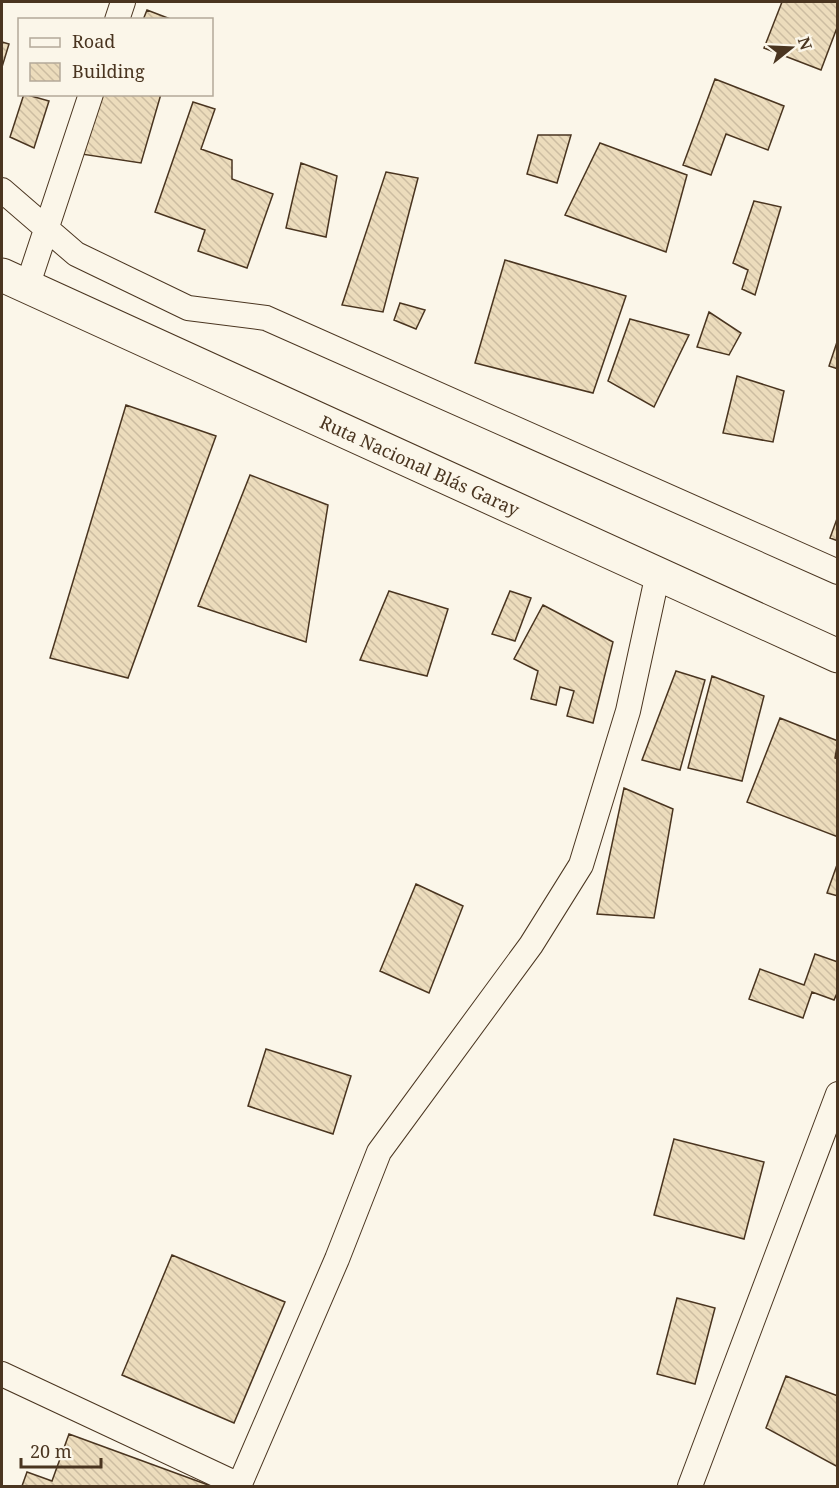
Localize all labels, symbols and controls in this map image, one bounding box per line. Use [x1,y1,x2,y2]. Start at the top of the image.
legend [18,18,213,96]
north arrow [761,18,821,78]
text: Road [72,29,115,53]
text: N [793,34,818,53]
text: Building [72,59,145,83]
street label: Ruta Nacional Blás Garay [316,409,524,522]
scale bar [21,1431,100,1469]
text: 20 m [30,1439,72,1463]

